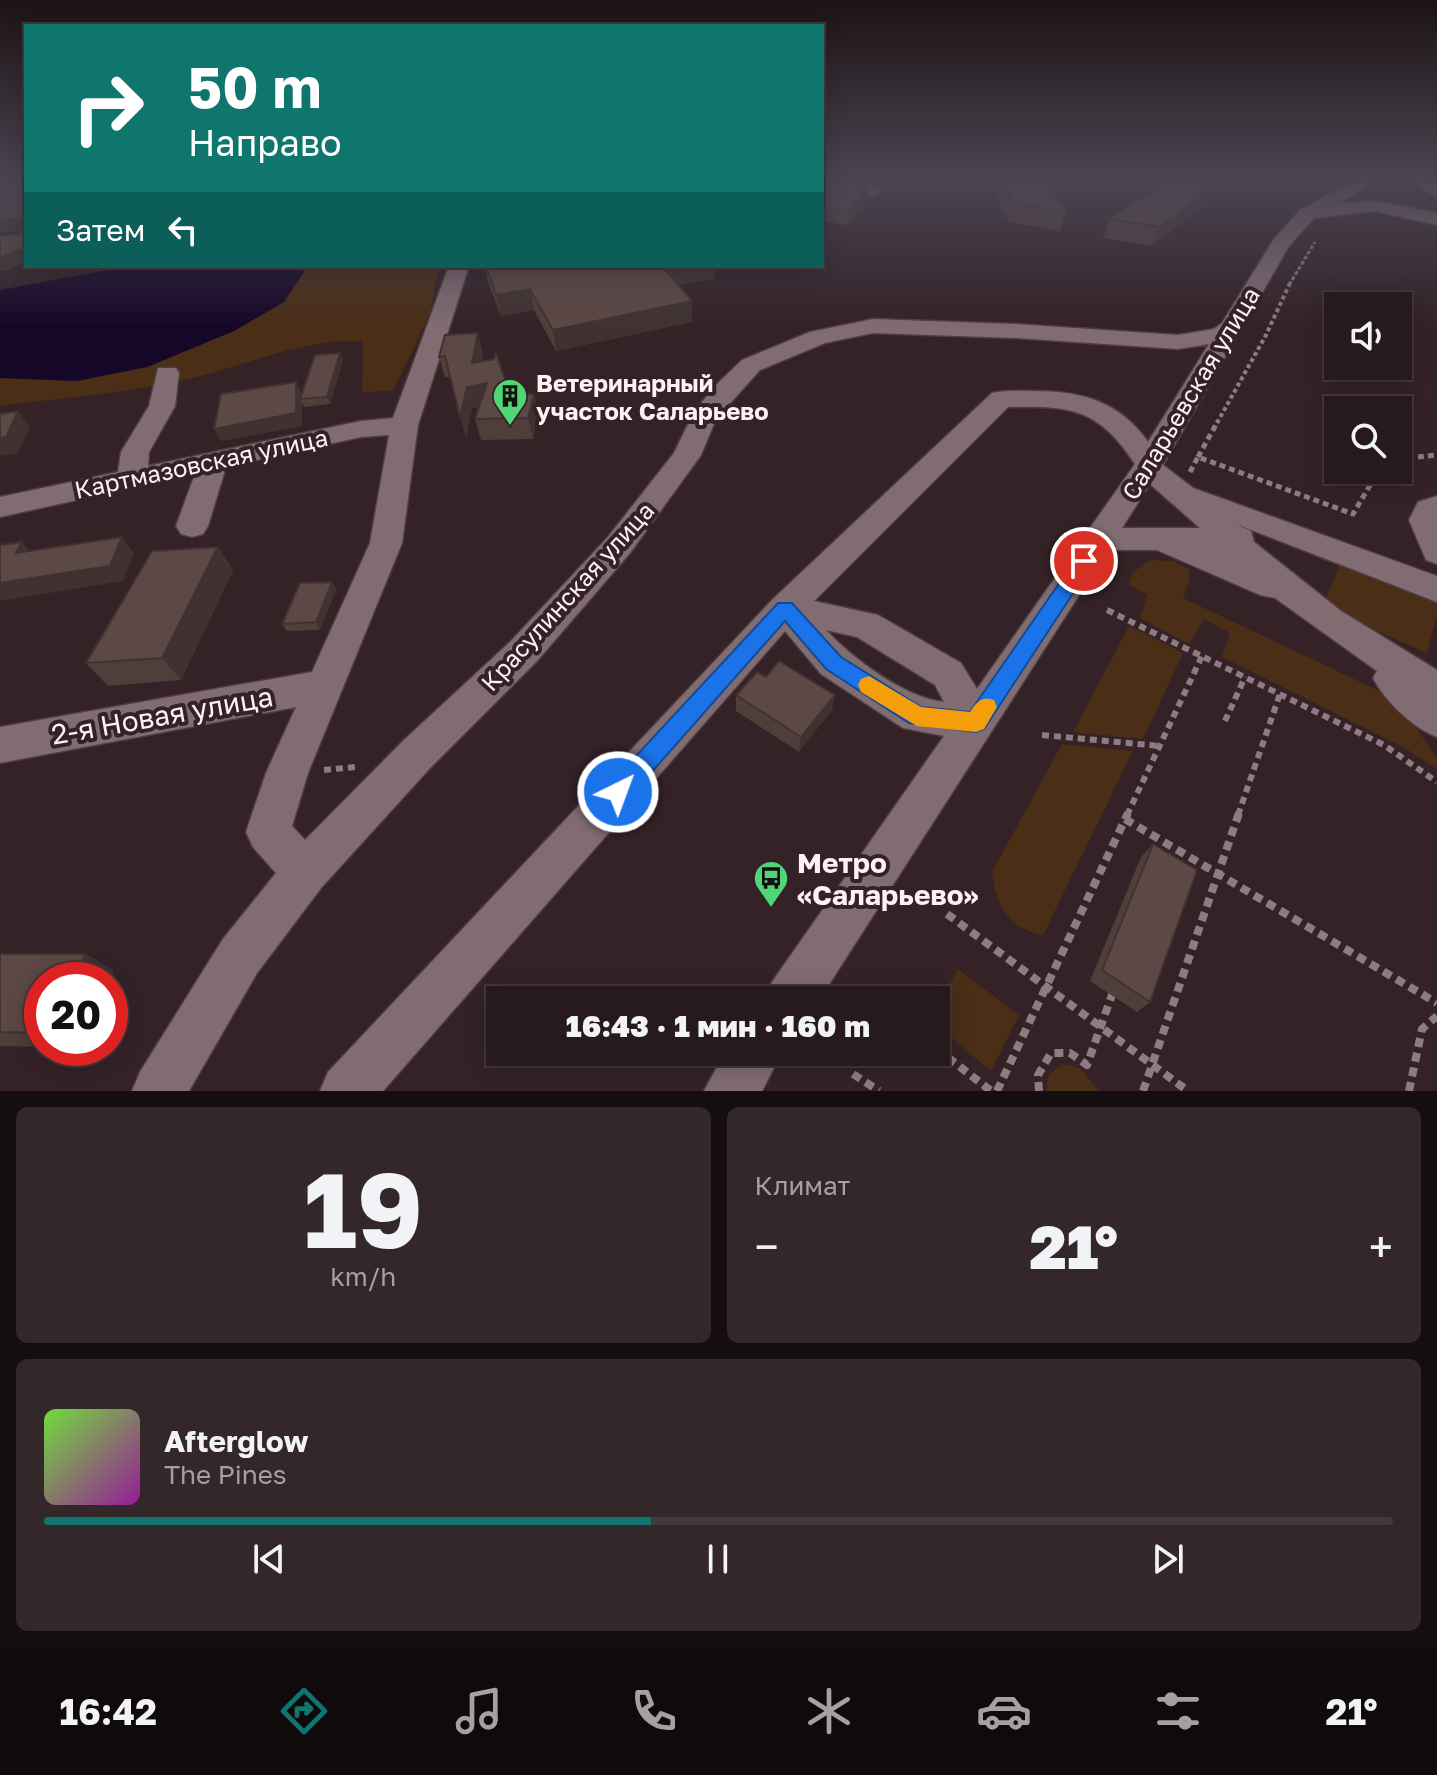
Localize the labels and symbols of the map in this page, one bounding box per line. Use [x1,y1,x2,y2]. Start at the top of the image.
street label: Саларьевская улица [1115,281,1265,505]
place label: Ветеринарный участок Саларьево [536,368,769,425]
building icon: Ветеринарный участок Саларьево [491,377,529,427]
street label: Картмазовская улица [72,422,330,504]
street label: Красулинская улица [475,496,659,696]
pin [1050,527,1118,595]
street label: 2-я Новая улица [49,679,275,751]
position arrow [576,750,660,834]
place label: Метро «Саларьево» [797,846,978,911]
bus stop icon: Метро «Саларьево» [752,859,790,909]
speed limit sign: 20 [24,962,128,1066]

